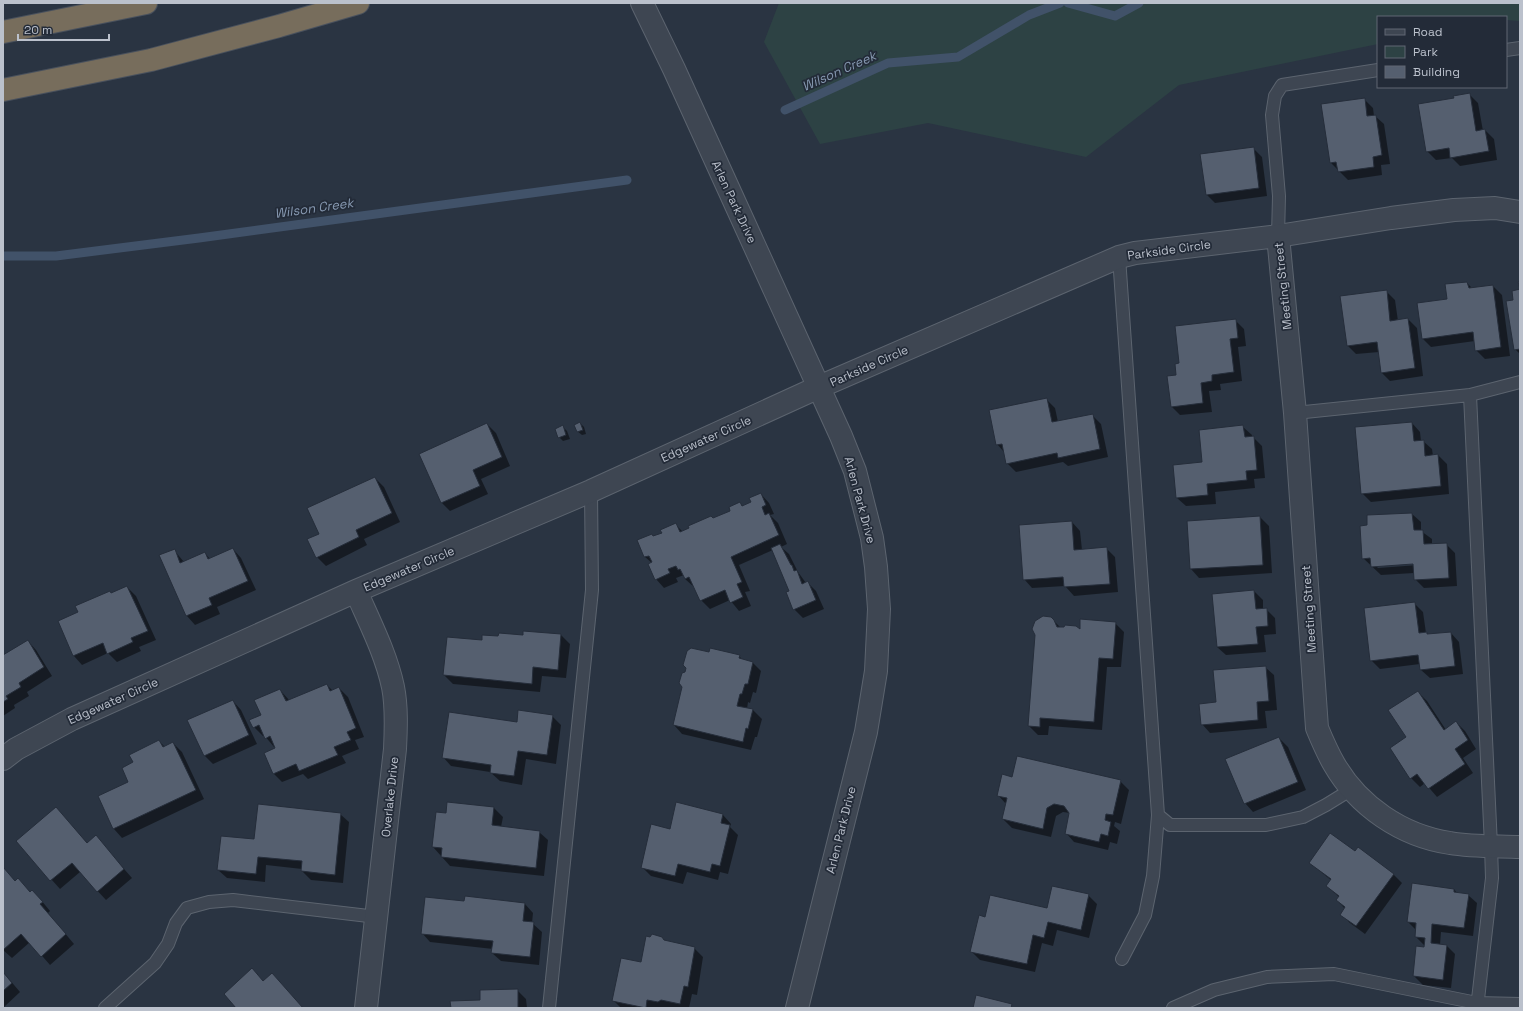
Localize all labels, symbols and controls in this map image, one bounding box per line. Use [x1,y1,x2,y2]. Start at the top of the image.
scale bar [18,16,109,42]
legend [1377,16,1507,88]
text: 20 m [24,22,52,38]
text: Road [1413,24,1442,40]
text: Park [1413,44,1438,60]
water label: Wilson Creek [799,46,881,95]
text: Building [1413,64,1460,80]
street label: Arlen Park Drive [708,158,760,246]
water label: Wilson Creek [274,194,356,222]
street label: Parkside Circle [1126,236,1212,264]
street label: Meeting Street [1270,242,1296,330]
street label: Parkside Circle [827,342,911,390]
street label: Edgewater Circle [658,412,754,466]
street label: Arlen Park Drive [841,455,879,545]
street label: Edgewater Circle [361,543,457,595]
street label: Meeting Street [1298,565,1320,653]
street label: Edgewater Circle [65,674,161,728]
street label: Overlake Drive [378,756,402,838]
street label: Arlen Park Drive [822,785,860,875]

